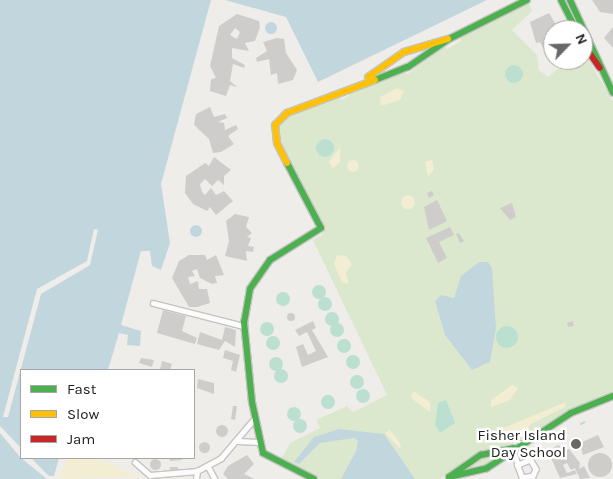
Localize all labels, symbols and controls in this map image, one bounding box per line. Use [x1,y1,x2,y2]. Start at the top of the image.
north arrow [543,20,593,70]
text: N [571,31,591,47]
legend [20,369,195,459]
text: Fast [67,380,96,398]
text: Slow [67,405,99,423]
place label: Fisher Island Day School [478,426,566,461]
text: Jam [67,430,95,448]
marker: Fisher Island Day School [570,438,582,450]

